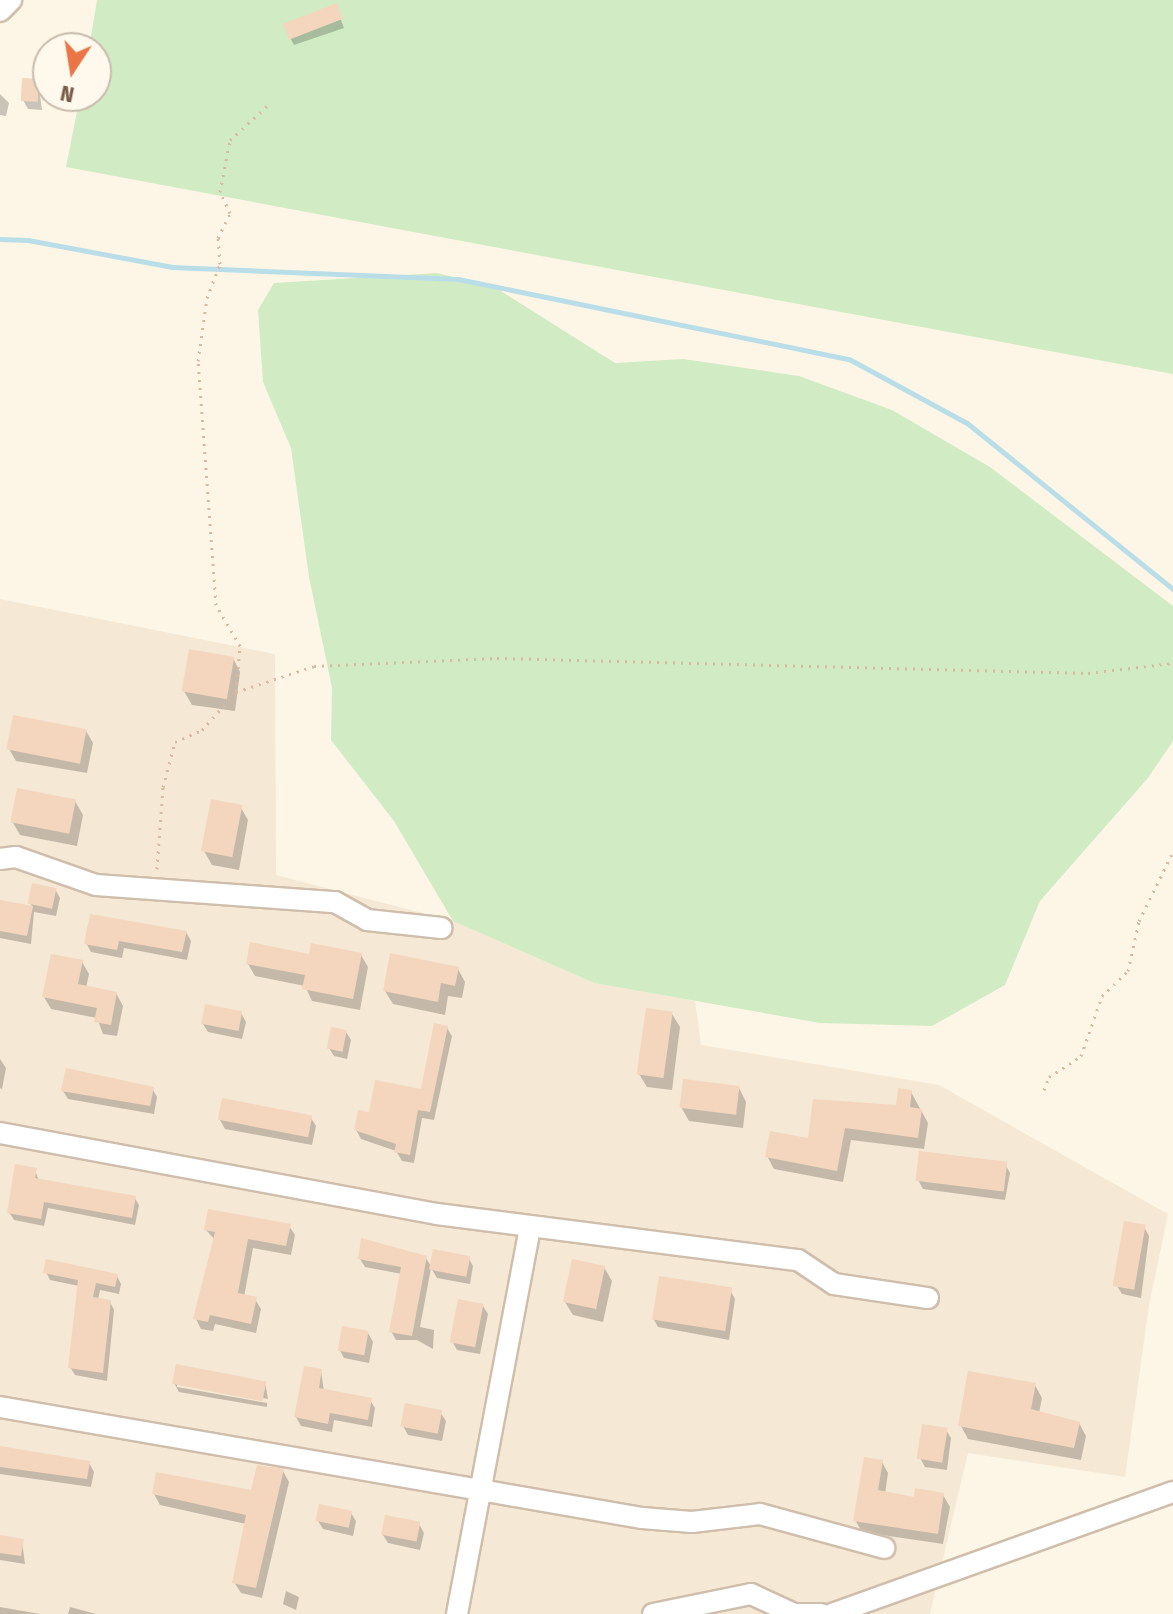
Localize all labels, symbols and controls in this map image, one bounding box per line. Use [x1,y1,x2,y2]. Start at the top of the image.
north arrow [32,32,112,112]
text: N [58,79,77,109]

